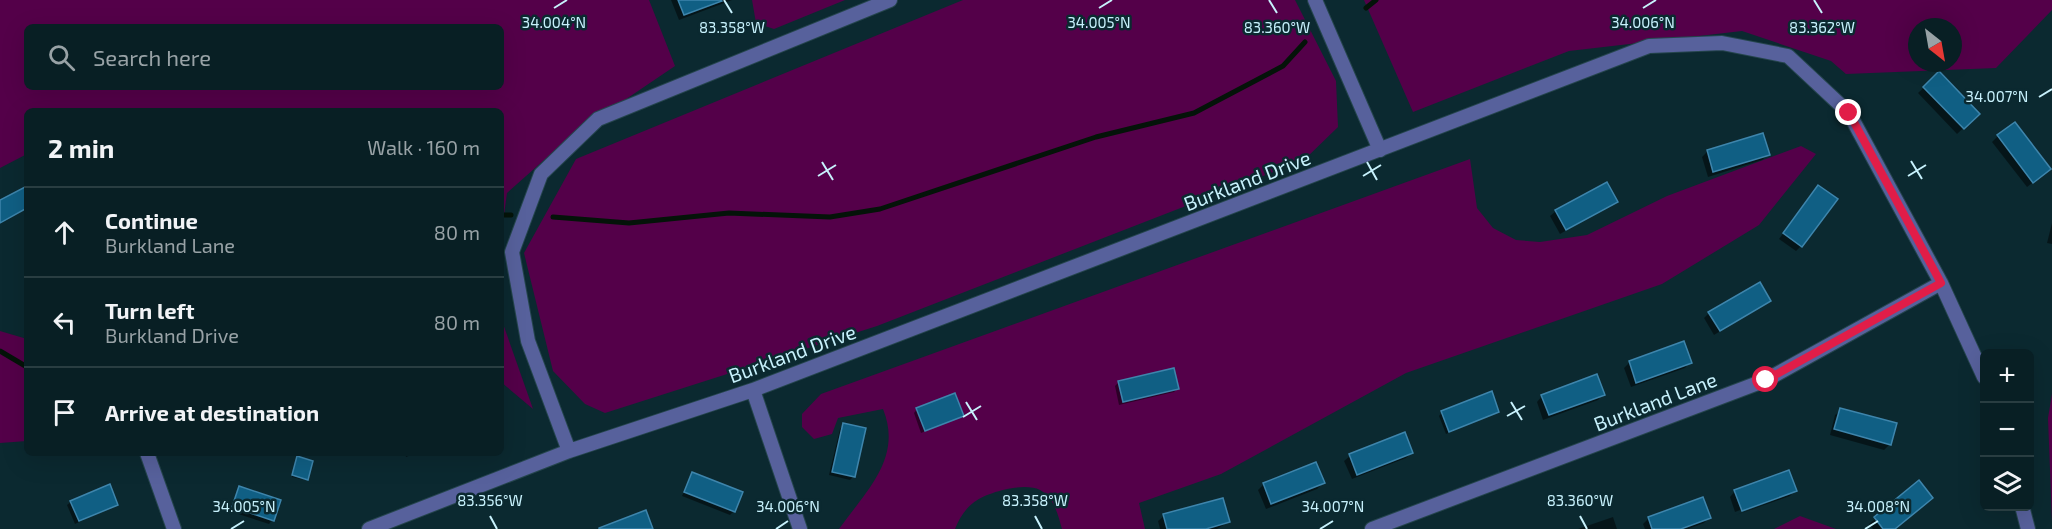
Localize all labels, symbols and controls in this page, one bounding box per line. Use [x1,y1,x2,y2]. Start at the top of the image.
text: 34.004°N [522,13,586,31]
text: 34.005°N [1067,13,1131,31]
text: 34.006°N [1611,13,1675,31]
text: 83.358°W [699,18,765,36]
text: 83.360°W [1244,18,1310,36]
text: 83.362°W [1789,18,1855,36]
north arrow [1908,18,1962,72]
search box [24,24,504,90]
icon: search [45,41,78,74]
text: Search here [93,44,211,70]
text: 34.007°N [1966,87,2028,105]
route end [1835,99,1861,125]
text: 2 min [48,132,114,163]
text: Walk · 160 m [367,135,480,159]
street label: Burkland Drive [1180,145,1314,215]
text: Continue [105,207,198,233]
icon: ahead [48,216,81,249]
text: 80 m [434,220,480,244]
text: Burkland Lane [105,233,235,257]
text: Turn left [105,297,194,323]
icon: left [48,306,81,339]
text: 80 m [434,310,480,334]
street label: Burkland Drive [725,319,859,387]
text: Burkland Drive [105,323,239,347]
map controls [1980,349,2034,511]
button: + [1980,349,2034,403]
street label: Burkland Lane [1590,366,1720,436]
route start [1752,366,1778,392]
icon: arrive [48,396,81,429]
text: Arrive at destination [105,399,319,425]
button: − [1980,403,2034,457]
button: layers [1980,457,2034,511]
text: 83.356°W [457,491,523,509]
text: 83.358°W [1002,491,1068,509]
text: 83.360°W [1547,491,1613,509]
text: 34.005°N [212,497,276,515]
text: 34.006°N [756,497,820,515]
text: 34.007°N [1302,497,1364,515]
text: 34.008°N [1846,497,1910,515]

